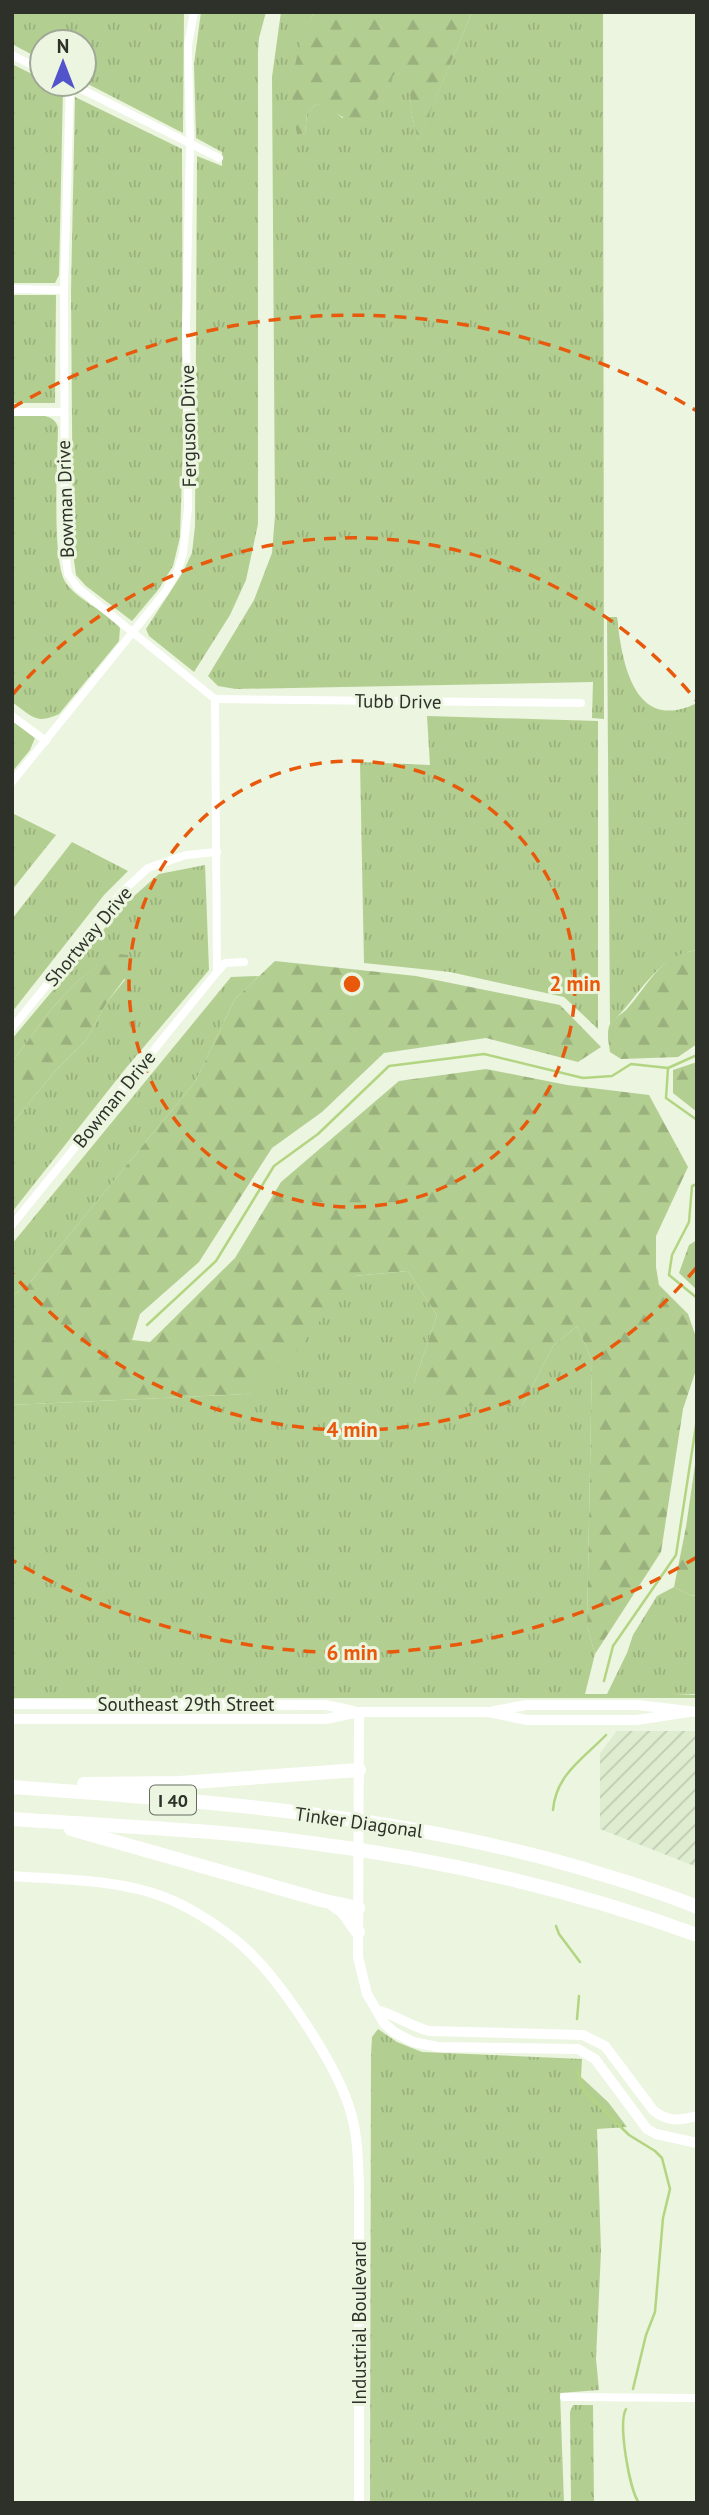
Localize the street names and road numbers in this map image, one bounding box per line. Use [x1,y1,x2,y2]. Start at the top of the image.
street label: Ferguson Drive [175,364,201,488]
street label: Bowman Drive [51,440,79,558]
street label: Tubb Drive [354,688,442,714]
street label: Shortway Drive [39,881,137,991]
street label: Bowman Drive [68,1046,160,1152]
street label: Southeast 29th Street [97,1692,275,1716]
road number: I 40 [150,1786,196,1814]
street label: Tinker Diagonal [294,1801,425,1843]
street label: Industrial Boulevard [347,2241,371,2405]

